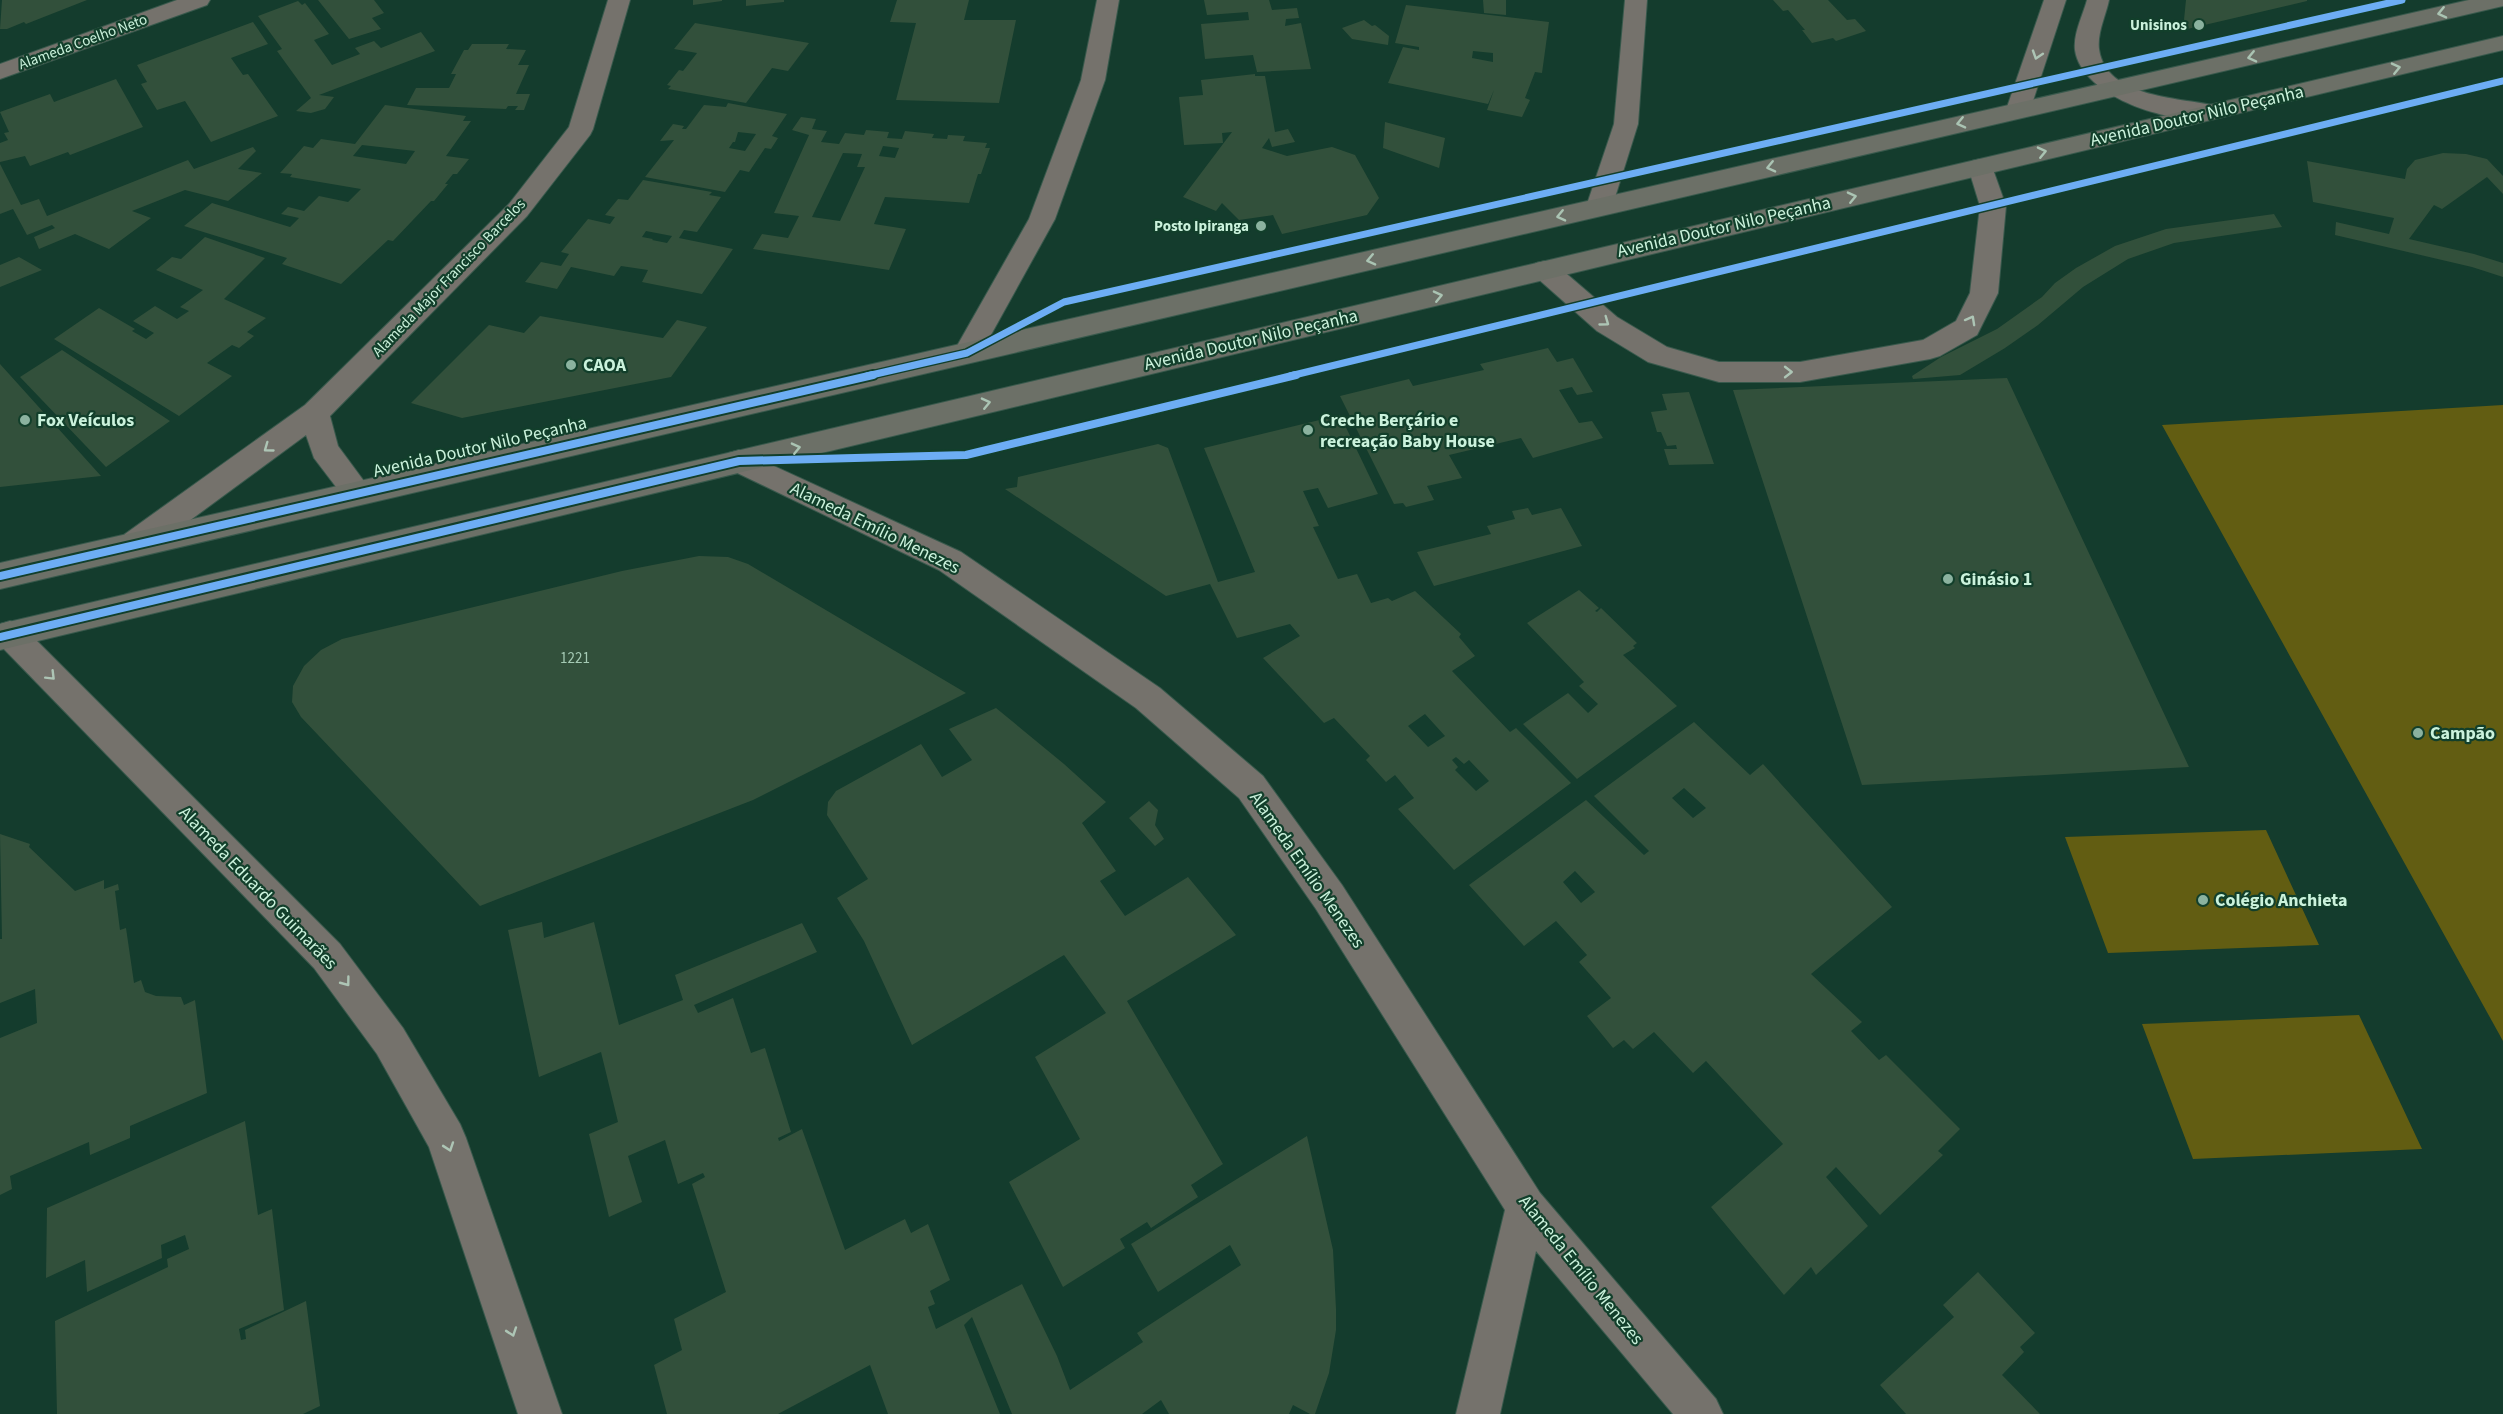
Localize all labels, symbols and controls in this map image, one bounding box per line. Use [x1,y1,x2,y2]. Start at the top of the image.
one-way arrow [2438,6,2448,19]
street label: Alameda Coelho Neto [16,9,150,75]
place label: Unisinos [2130,15,2187,36]
marker: Unisinos [2192,18,2206,32]
one-way arrow [2031,49,2044,60]
one-way arrow [2248,49,2258,62]
one-way arrow [2391,63,2401,76]
street label: Avenida Doutor Nilo Peçanha [2088,79,2306,153]
one-way arrow [1956,116,1966,129]
one-way arrow [2037,147,2047,160]
one-way arrow [1766,160,1776,173]
street label: Avenida Doutor Nilo Peçanha [1615,190,1833,264]
one-way arrow [1847,191,1857,204]
street label: Alameda Major Francisco Barcelos [368,194,530,362]
one-way arrow [1556,208,1566,221]
place label: Posto Ipiranga [1154,216,1249,237]
marker: Posto Ipiranga [1254,219,1268,233]
one-way arrow [1366,252,1376,265]
one-way arrow [1433,290,1443,303]
street label: Avenida Doutor Nilo Peçanha [1142,303,1360,377]
one-way arrow [1599,315,1610,326]
one-way arrow [1964,316,1975,326]
place label: CAOA [583,353,627,378]
marker: CAOA [564,358,578,372]
one-way arrow [1784,366,1793,378]
one-way arrow [981,397,991,410]
place label: Fox Veículos [37,408,134,433]
place label: Creche Berçário e recreação Baby House [1320,408,1495,454]
street label: Avenida Doutor Nilo Peçanha [371,410,589,484]
marker: Fox Veículos [18,413,32,427]
marker: Creche Berçário e recreação Baby House [1301,423,1315,437]
one-way arrow [263,440,274,451]
one-way arrow [791,442,801,455]
street label: Alameda Emílio Menezes [786,476,964,580]
place label: Ginásio 1 [1960,567,2032,592]
marker: Ginásio 1 [1941,572,1955,586]
house number: 1221 [560,648,590,669]
one-way arrow [44,669,55,679]
place label: Campão [2430,721,2495,746]
marker: Campão [2411,726,2425,740]
street label: Alameda Emílio Menezes [1243,787,1371,953]
street label: Alameda Eduardo Guimarães [173,801,343,975]
place label: Colégio Anchieta [2215,888,2347,913]
marker: Colégio Anchieta [2196,893,2210,907]
one-way arrow [339,976,350,987]
one-way arrow [442,1141,455,1152]
street label: Alameda Emílio Menezes [1513,1190,1649,1350]
one-way arrow [504,1326,517,1337]

